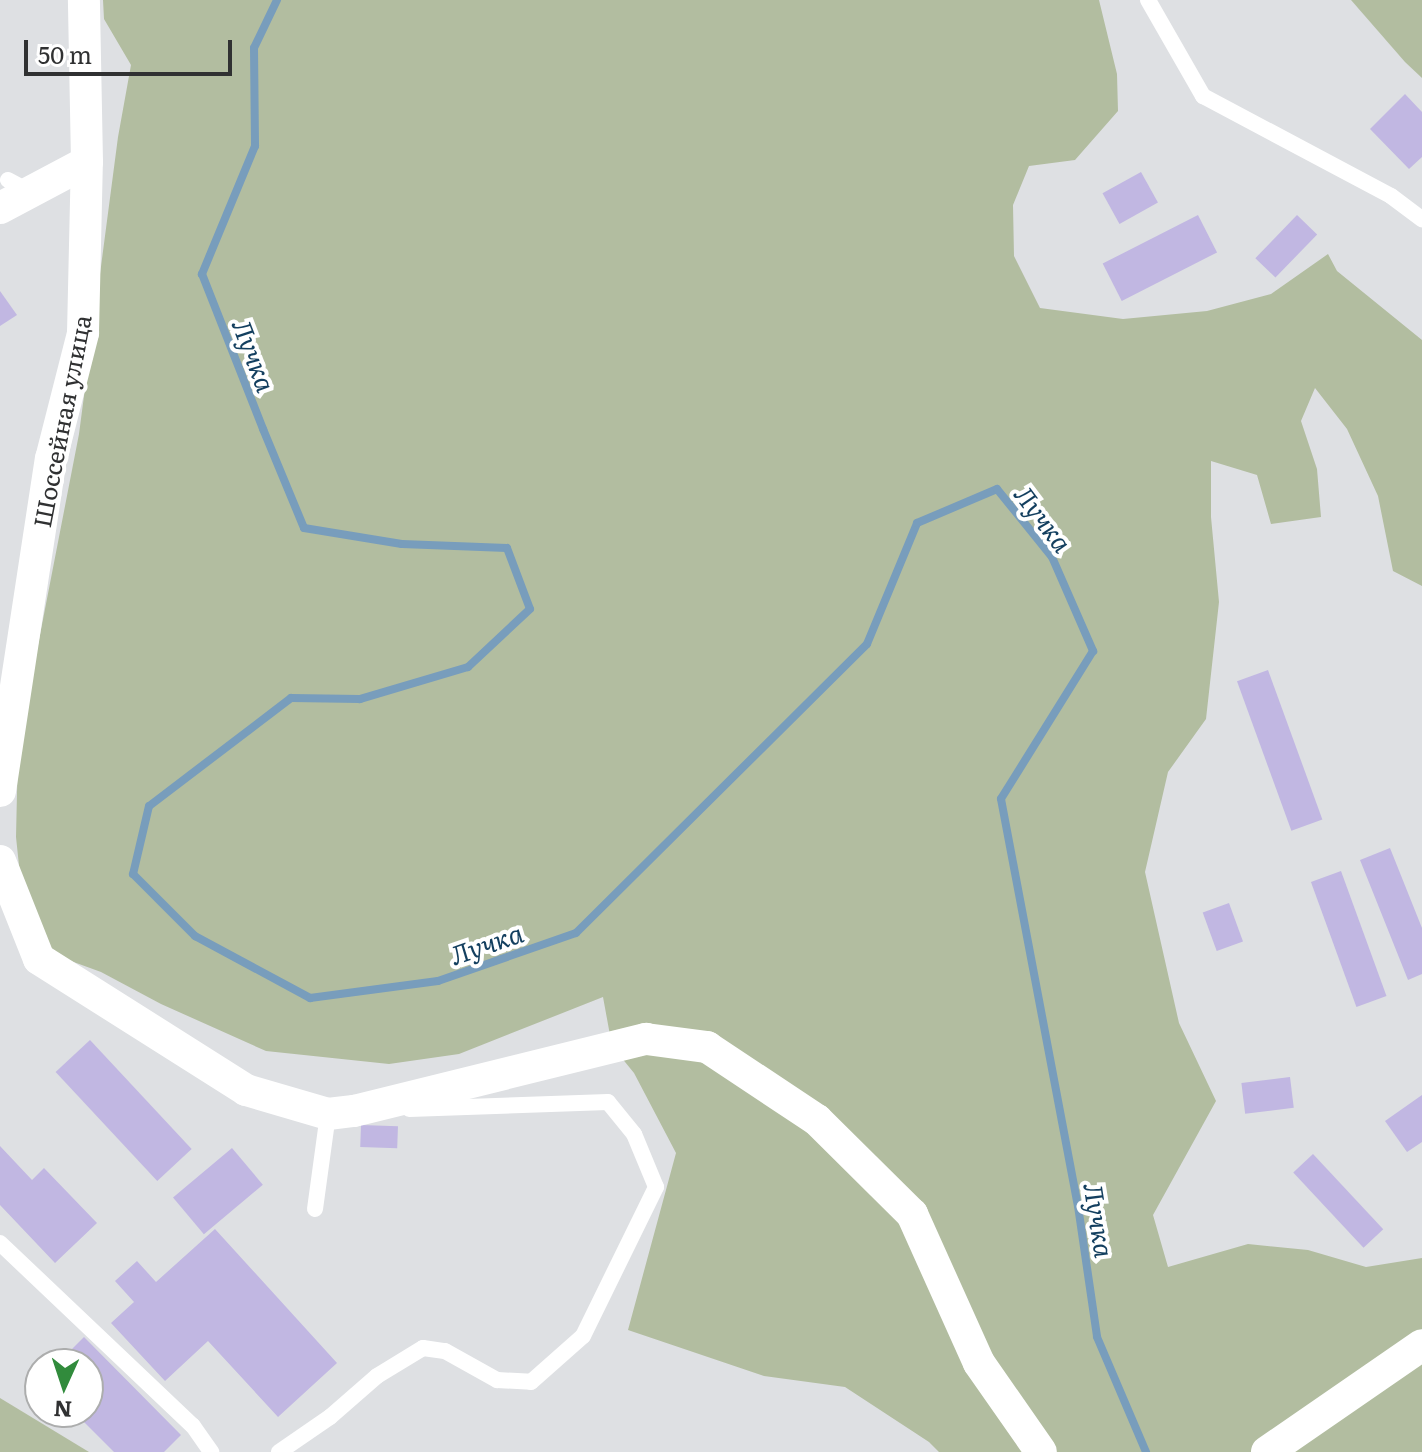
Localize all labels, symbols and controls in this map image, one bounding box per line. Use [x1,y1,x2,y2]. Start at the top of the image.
scale bar [28,24,236,74]
text: 50 m [38,36,92,71]
street label: Шоссейная улица [26,312,96,530]
water label: Лучка [227,314,283,396]
water label: Лучка [1009,479,1079,557]
water label: Лучка [445,916,527,970]
water label: Лучка [1079,1180,1121,1260]
north arrow [24,1348,104,1428]
text: N [53,1394,73,1427]

